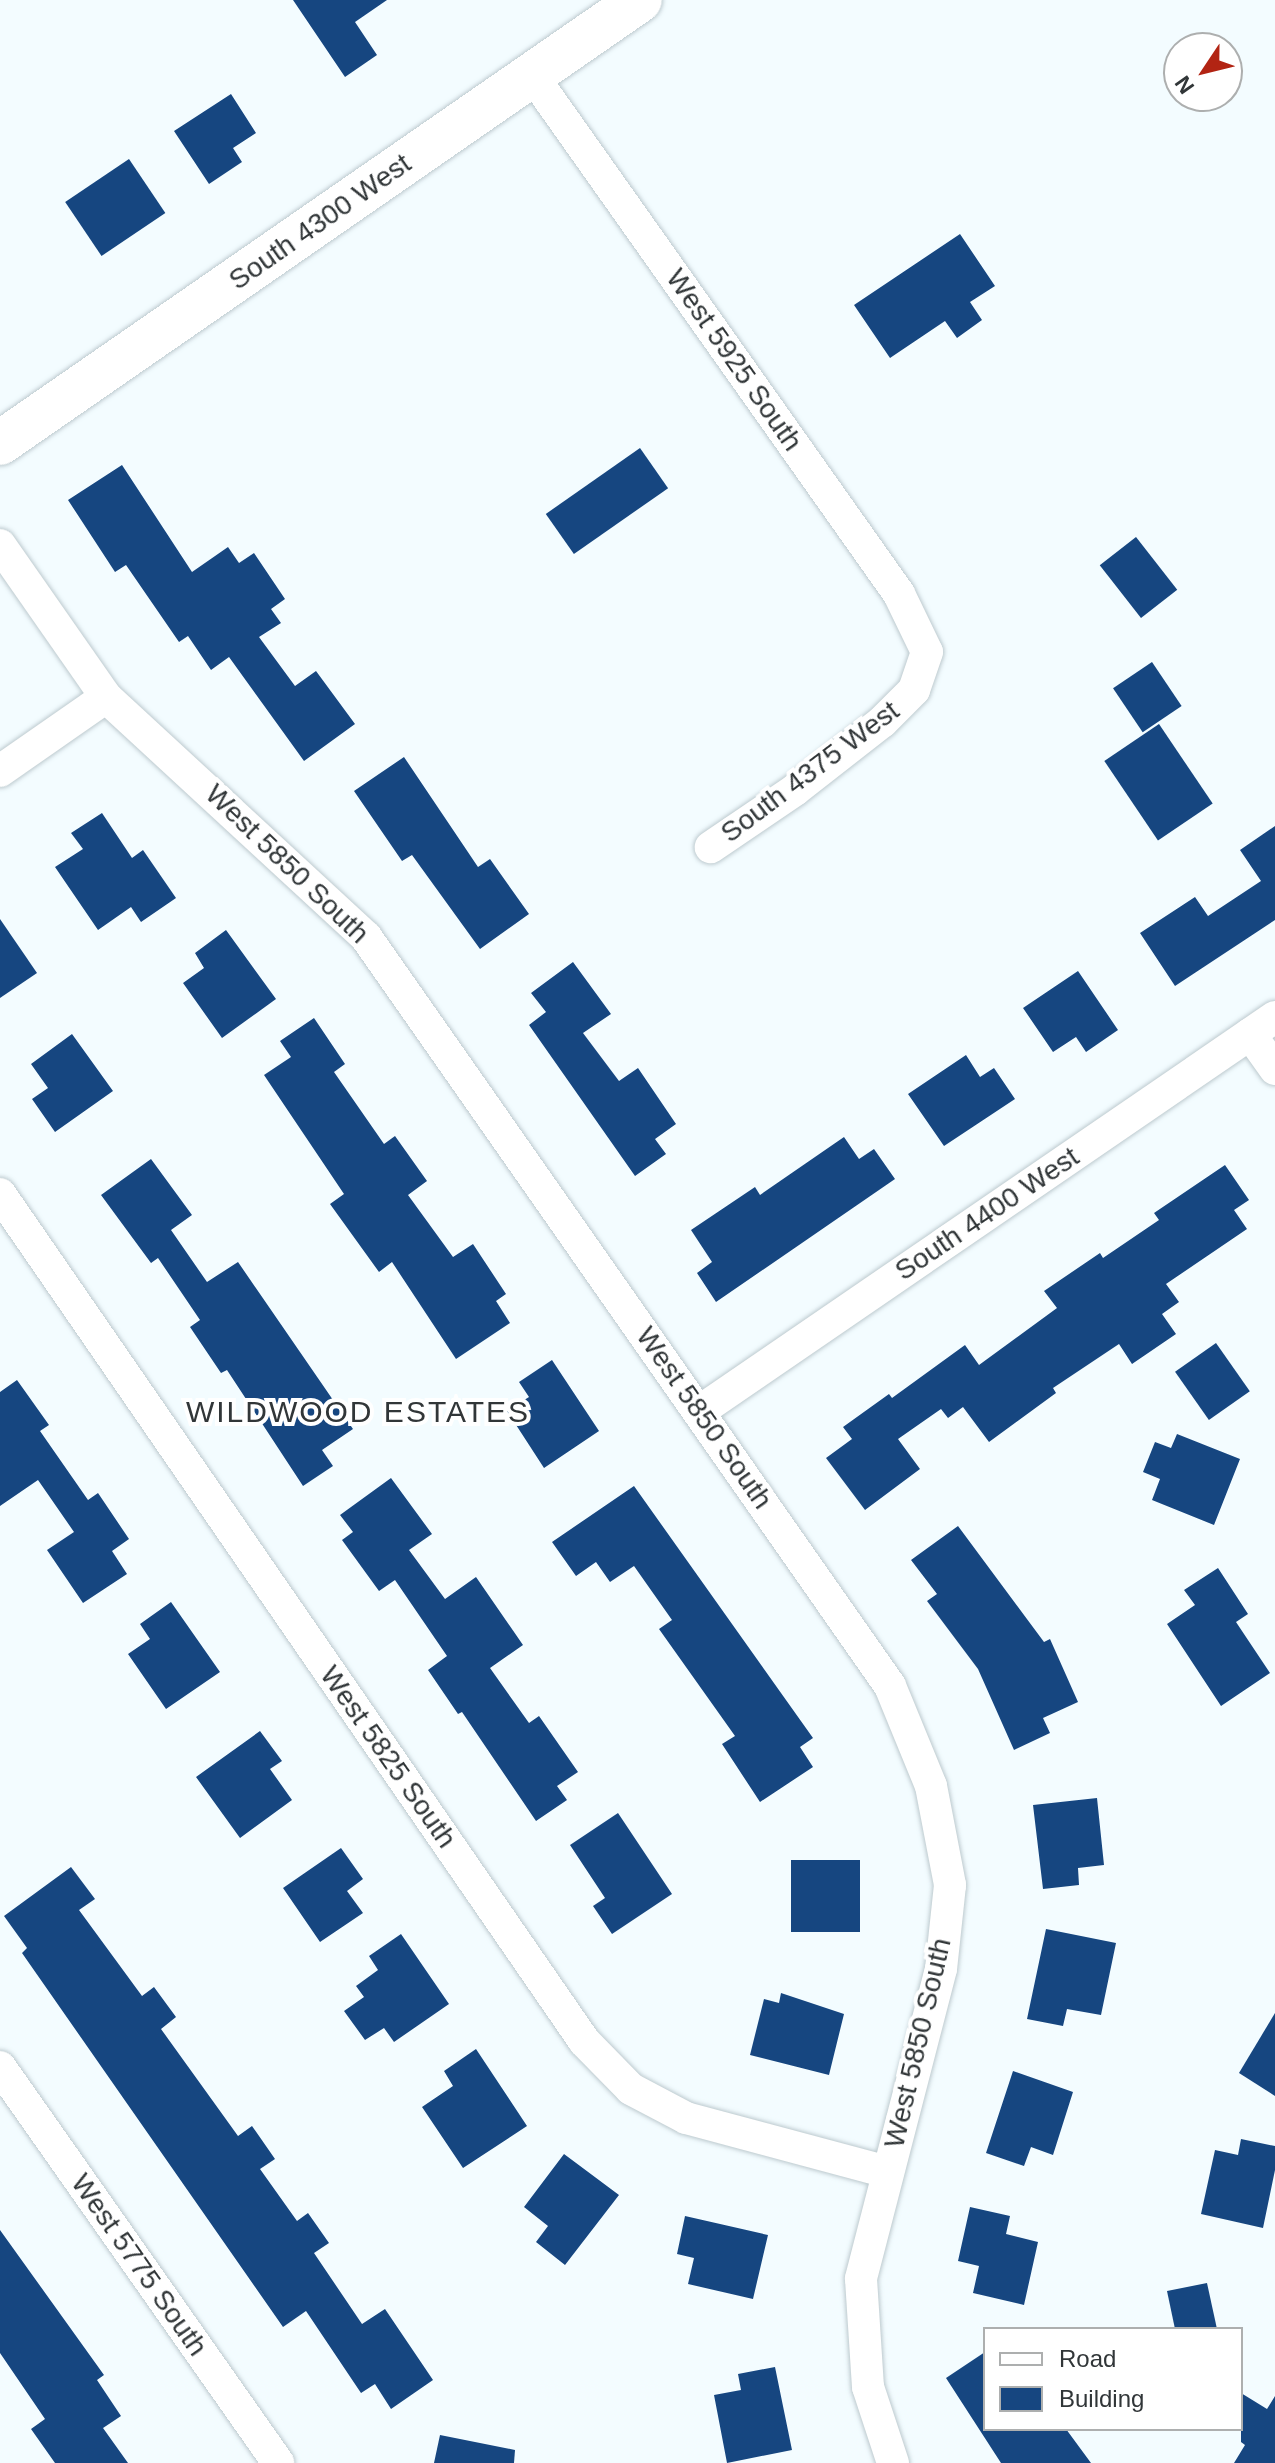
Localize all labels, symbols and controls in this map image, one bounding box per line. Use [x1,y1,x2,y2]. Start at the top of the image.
north arrow [1163,32,1243,112]
text: N [1170,71,1199,99]
street label: South 4300 West [223,147,417,297]
street label: West 5925 South [659,263,809,457]
street label: South 4375 West [714,694,906,850]
street label: West 5850 South [198,777,376,951]
street label: South 4400 West [889,1140,1085,1288]
street label: West 5850 South [629,1321,779,1515]
district label: WILDWOOD ESTATES [186,1394,530,1430]
street label: West 5825 South [313,1660,463,1854]
street label: West 5850 South [878,1935,958,2151]
street label: West 5775 South [64,2168,214,2362]
legend [983,2327,1243,2431]
text: Road [1059,2345,1116,2372]
text: Building [1059,2385,1144,2412]

